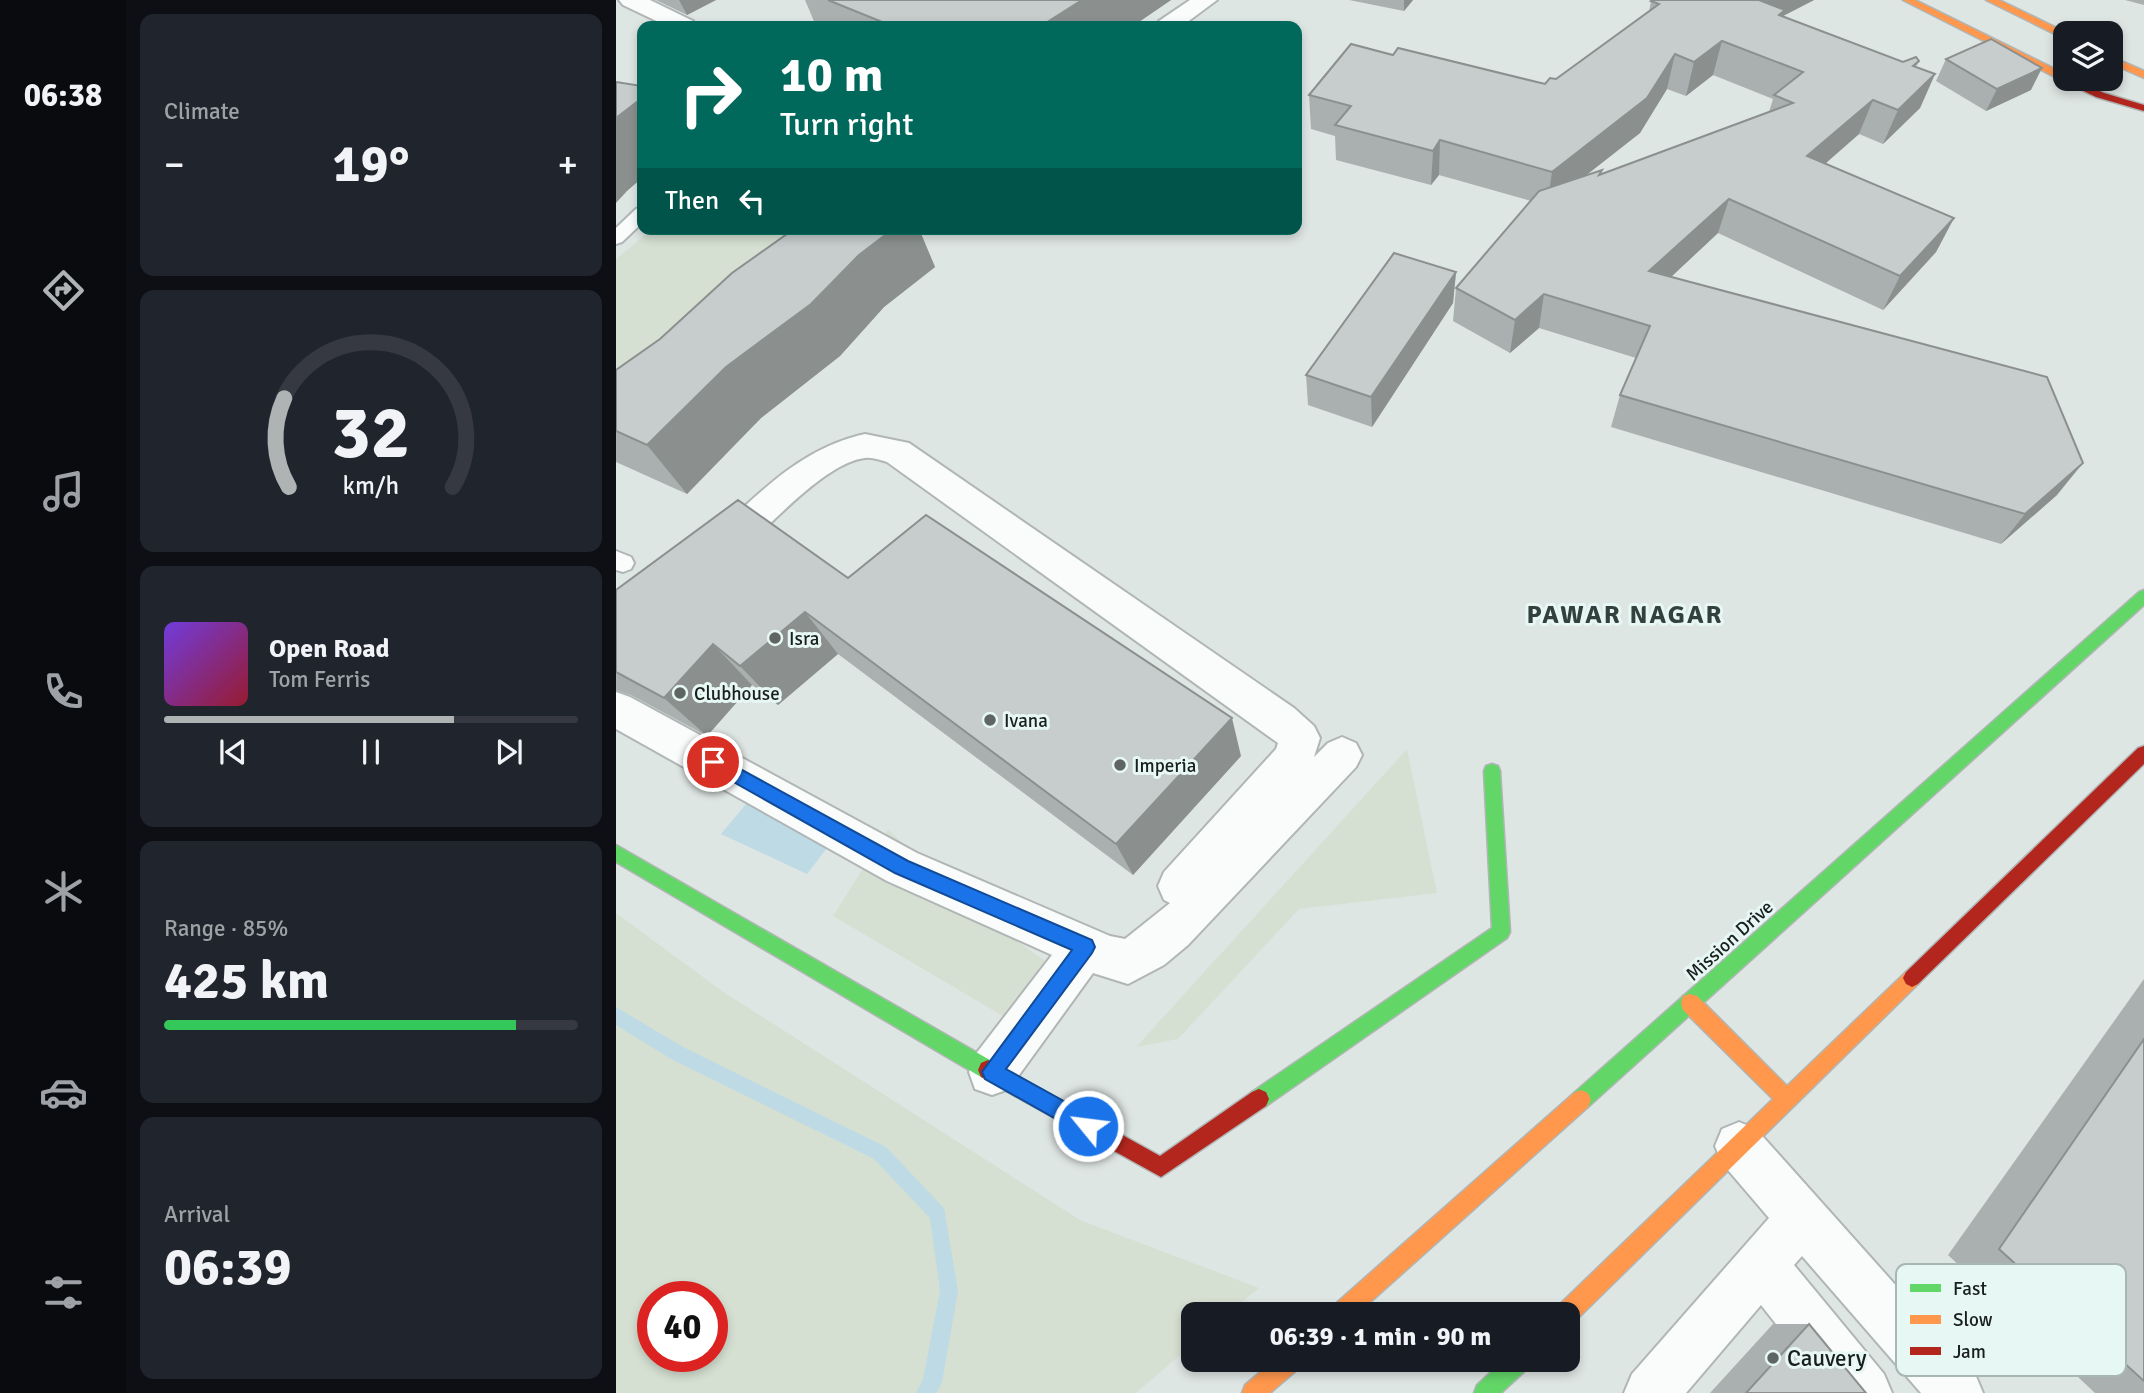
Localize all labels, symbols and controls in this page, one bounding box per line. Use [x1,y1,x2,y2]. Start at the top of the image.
map controls [2053,21,2123,91]
button: layers [2053,21,2123,91]
text: 10 m [780,45,883,105]
icon: right [665,49,756,140]
text: 06:38 [24,76,102,115]
text: Climate [164,97,240,126]
text: Turn right [780,105,913,144]
text: 19° [333,132,409,196]
text: − [164,141,185,188]
text: + [557,141,578,188]
icon: left [733,182,771,220]
text: Then [665,185,719,217]
icon: directions [39,266,88,315]
text: 32 [332,389,410,478]
icon: music [39,467,88,516]
text: km/h [343,469,399,500]
district label: PAWAR NAGAR [1527,599,1723,631]
place label: Isra [789,627,819,651]
marker: Isra [767,630,783,646]
text: Open Road [269,633,390,665]
text: Tom Ferris [269,665,370,694]
icon: phone [39,667,88,716]
place label: Clubhouse [694,682,780,706]
marker: Clubhouse [672,685,688,701]
place label: Ivana [1004,709,1048,733]
marker: Ivana [982,712,998,728]
pin [683,732,743,792]
icon: previous [214,733,252,771]
icon: pause [352,733,390,771]
icon: next [490,733,528,771]
icon: arrive [694,743,732,781]
place label: Imperia [1134,754,1196,778]
marker: Imperia [1112,757,1128,773]
icon: climate [39,867,88,916]
street label: Mission Drive [1681,895,1778,986]
text: Range · 85% [164,914,288,943]
text: 425 km [164,949,329,1013]
icon: car [39,1068,88,1117]
position arrow [1051,1089,1125,1163]
text: Arrival [164,1200,230,1229]
text: 06:39 [164,1235,292,1299]
legend [1896,1264,2126,1376]
icon: filters [39,1268,88,1317]
text: Fast [1953,1277,1987,1301]
speed limit sign: 40 [637,1281,728,1372]
text: Slow [1953,1308,1993,1332]
text: 06:39 · 1 min · 90 m [1270,1321,1491,1353]
text: Jam [1953,1340,1986,1364]
place label: Cauvery [1787,1344,1867,1373]
marker: Cauvery [1765,1350,1781,1366]

